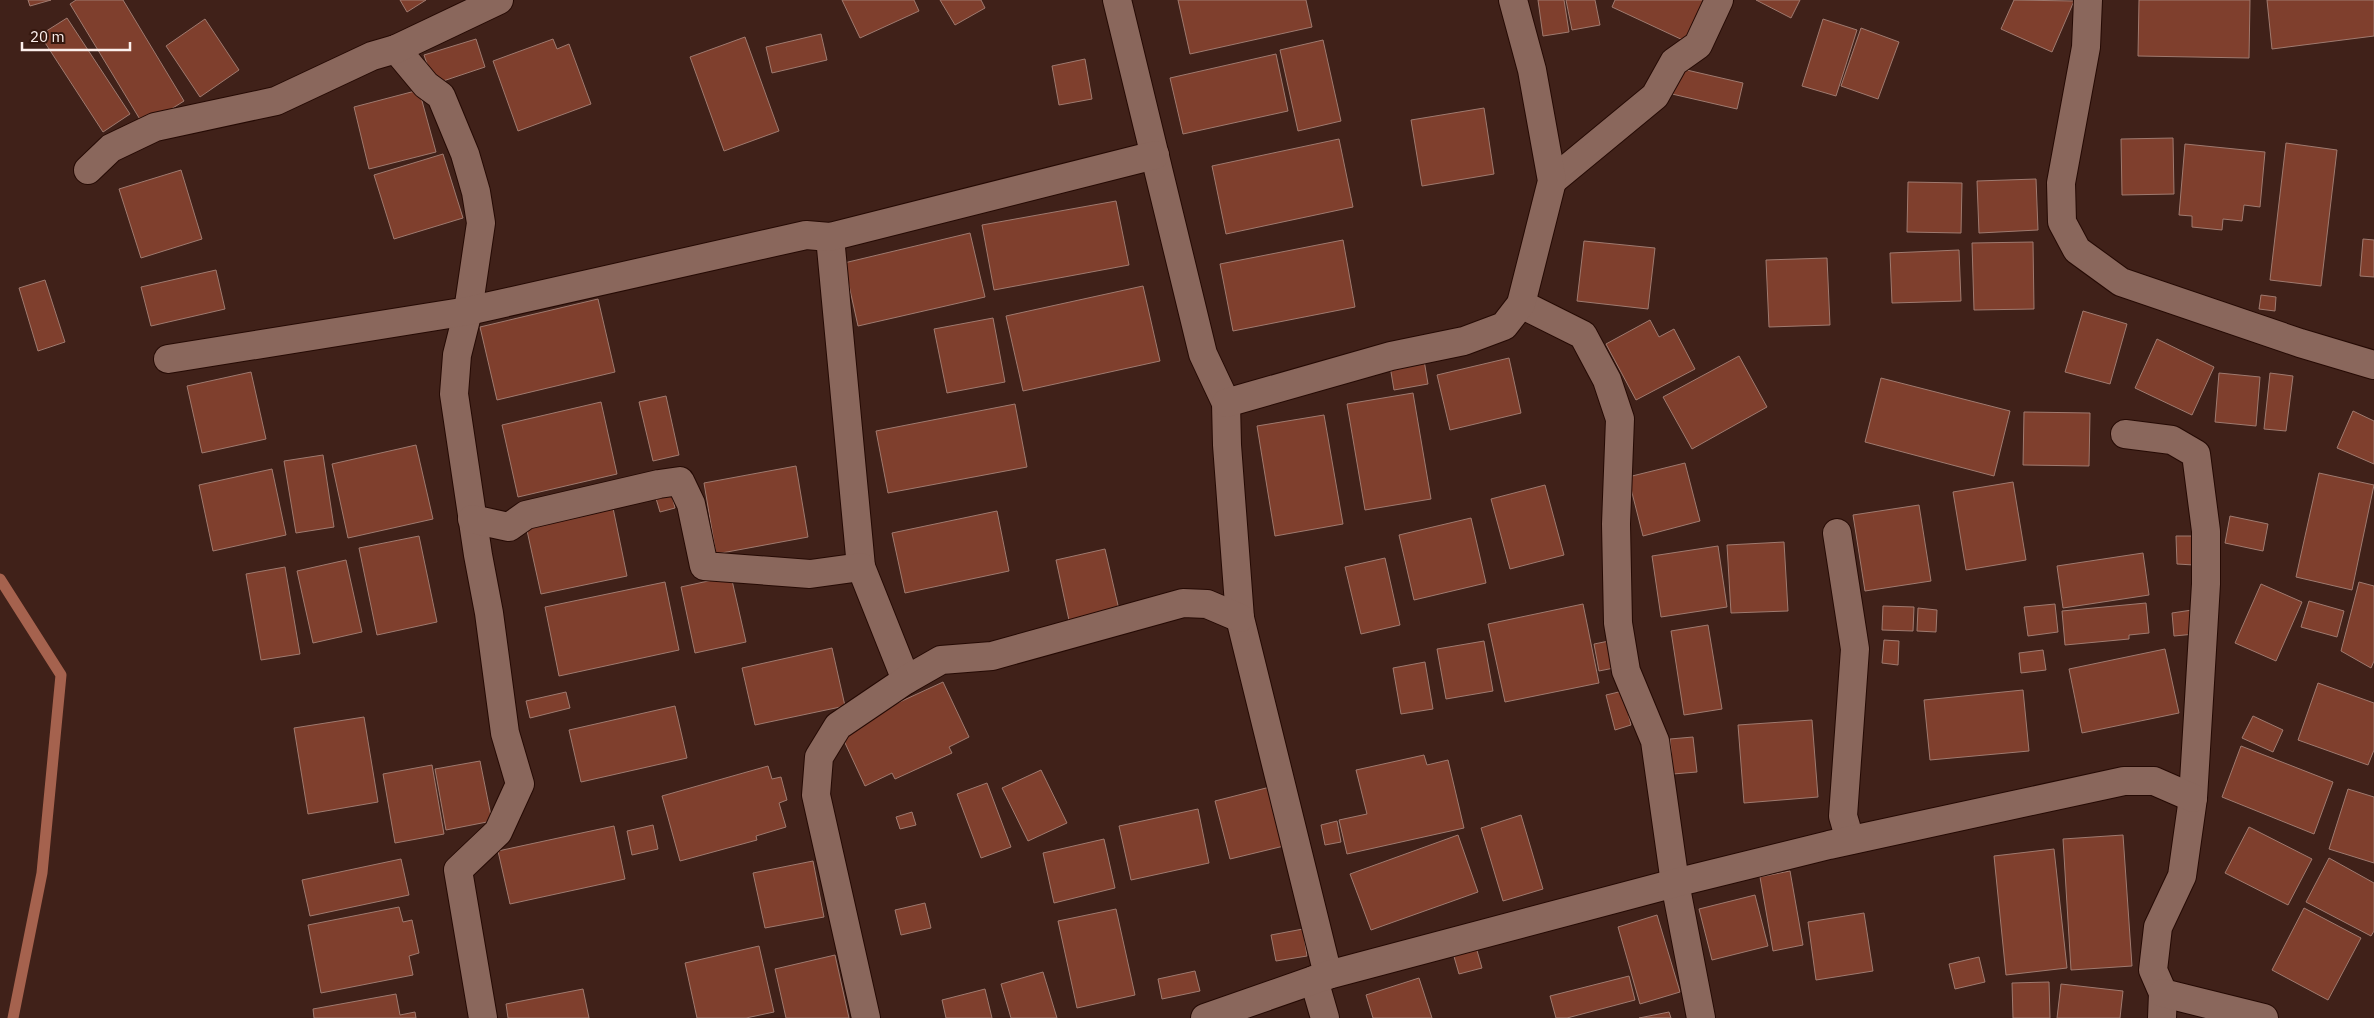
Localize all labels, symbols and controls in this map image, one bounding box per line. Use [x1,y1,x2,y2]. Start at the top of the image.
scale bar [22,20,130,52]
text: 20 m [30,27,65,46]

